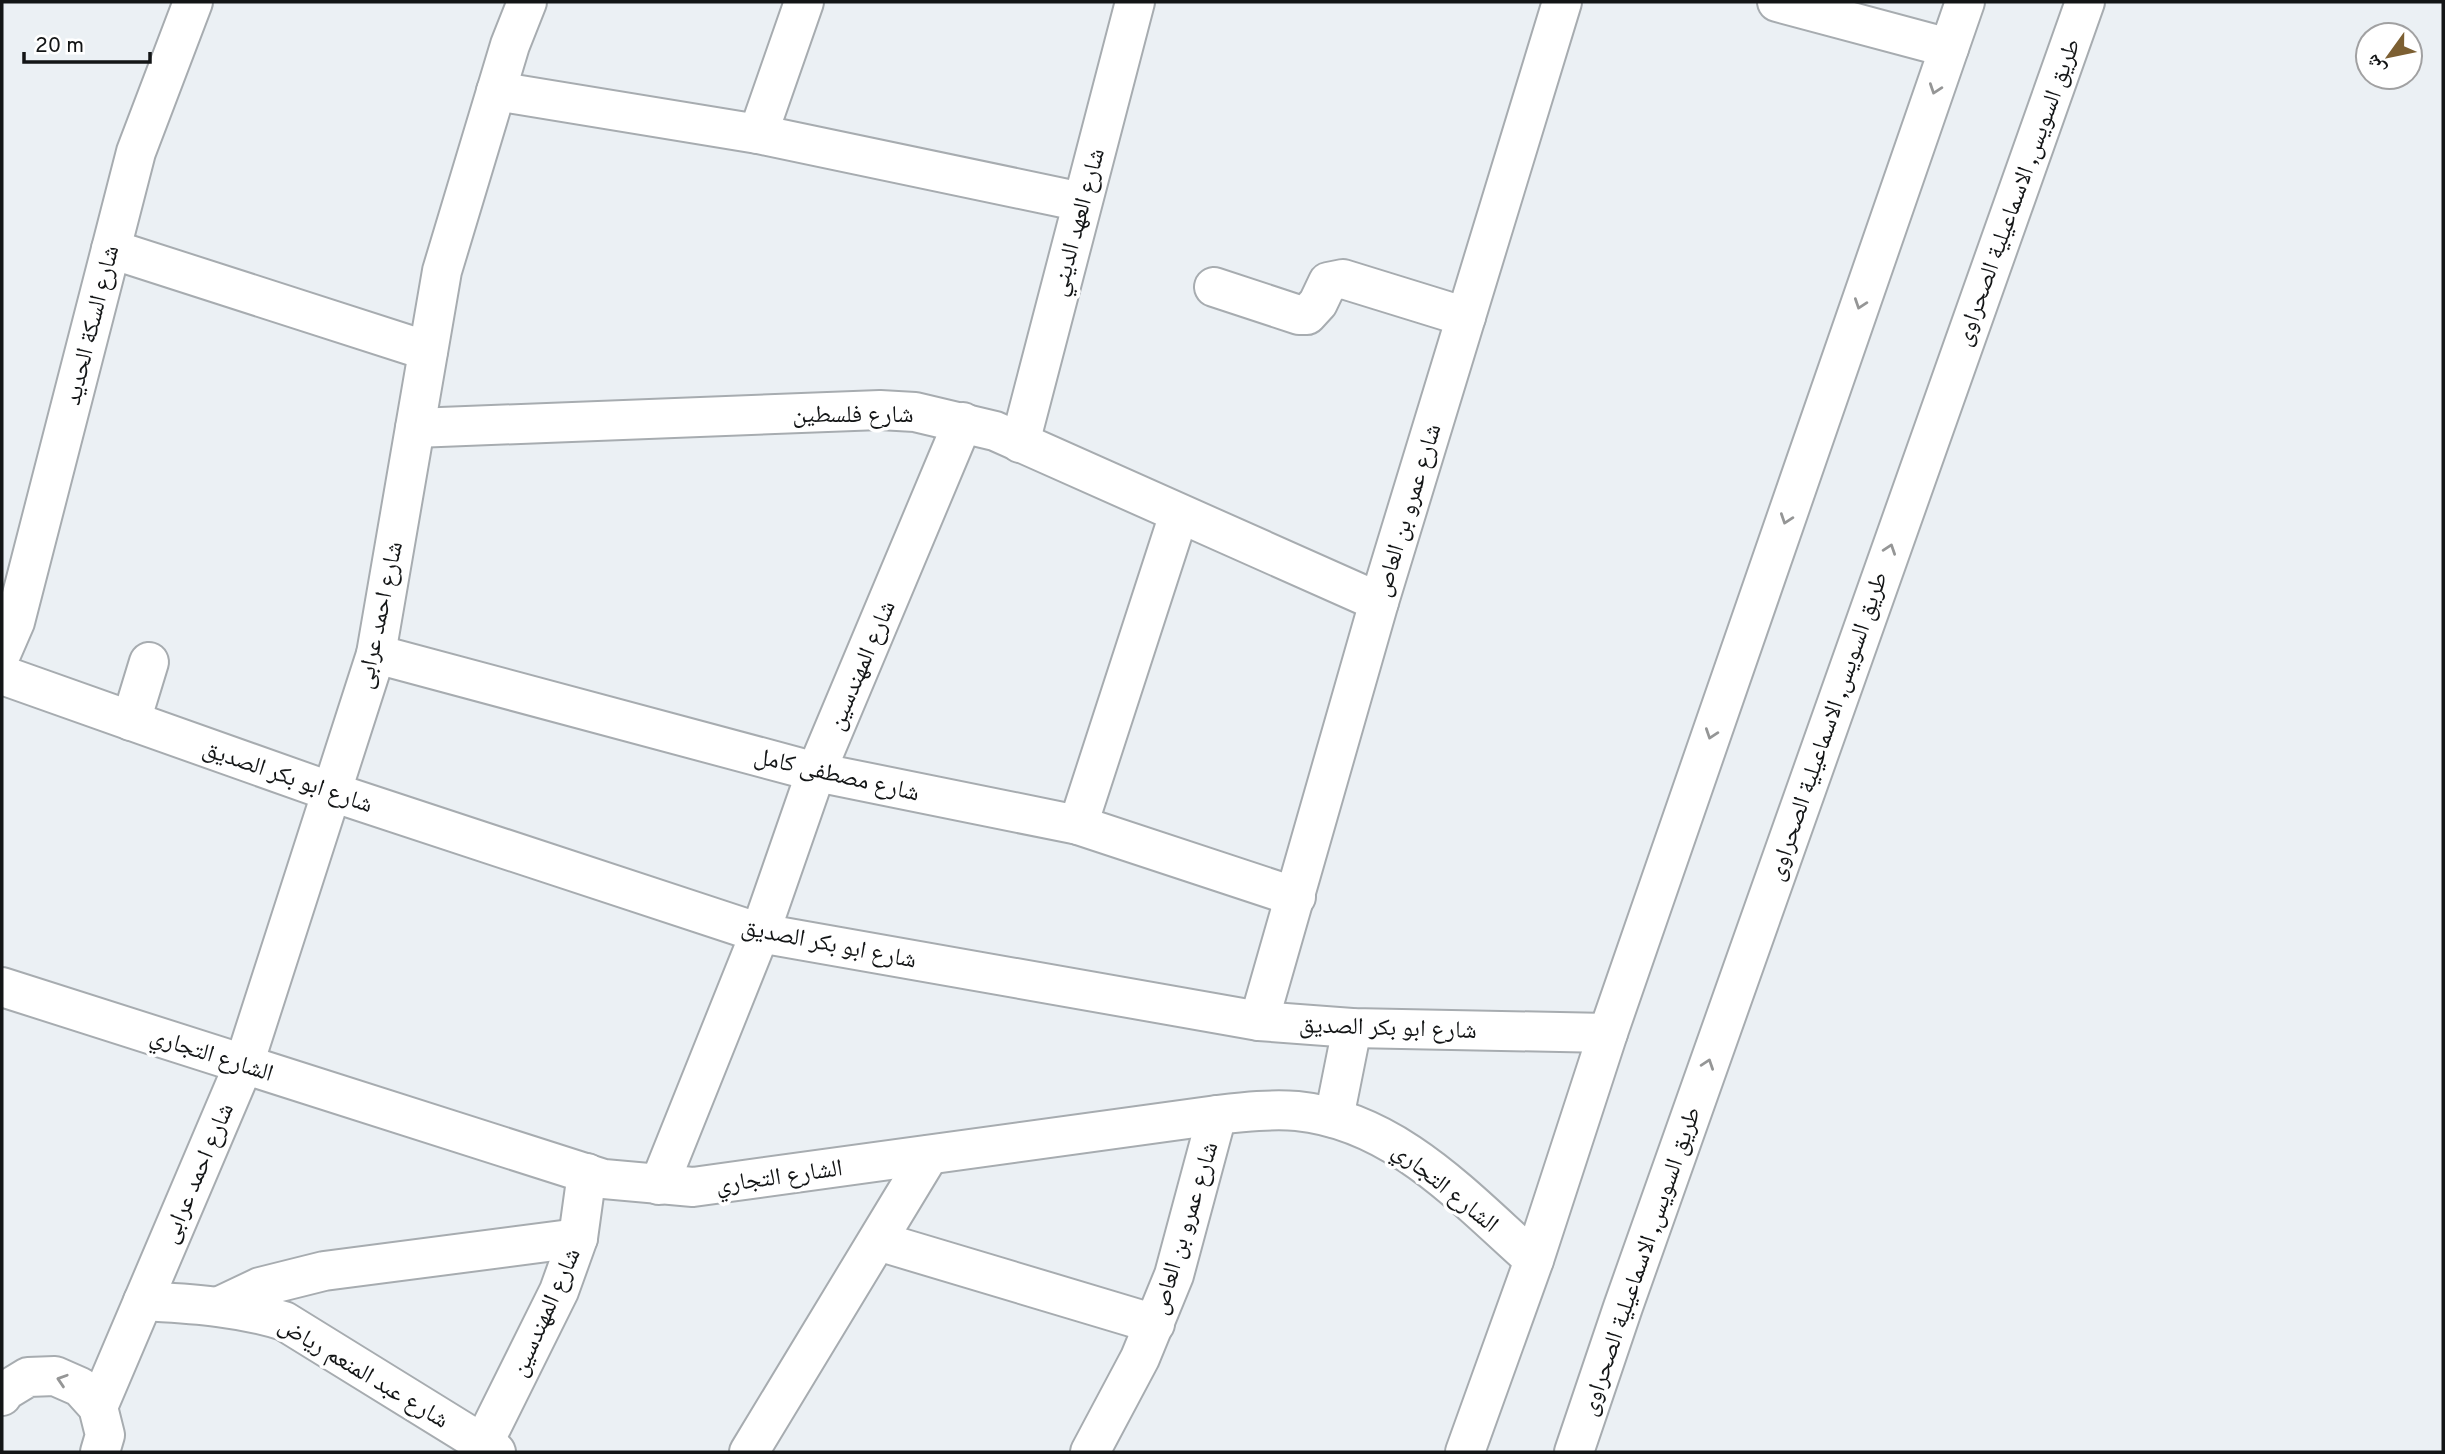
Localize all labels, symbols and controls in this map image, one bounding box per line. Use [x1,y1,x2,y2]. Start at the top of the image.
scale bar [24,21,150,65]
north arrow [2354,21,2424,91]
text: 20 m [35,33,84,60]
street label: طريق السويس, الاسماعيلية الصحراوى [1949,35,2089,351]
text: ش [2361,49,2392,79]
one-way arrow [1929,83,1943,95]
street label: شارع العهد الديني [1045,145,1115,300]
street label: شارع السكة الحديد [59,243,127,408]
one-way arrow [1854,298,1868,310]
street label: شارع فلسطين [793,401,913,431]
street label: شارع عمرو بن العاص [1368,420,1449,601]
one-way arrow [1780,513,1794,525]
street label: شارع احمد عرابى [351,539,411,692]
one-way arrow [1882,543,1896,555]
street label: طريق السويس, الاسماعيلية الصحراوى [1762,568,1896,885]
street label: شارع المهندسين [822,596,904,735]
one-way arrow [1705,728,1719,740]
street label: شارع ابو بكر الصديق [198,735,376,821]
street label: شارع مصطفى كامل [751,742,922,810]
street label: شارع ابو بكر الصديق [738,913,919,977]
street label: شارع ابو بكر الصديق [1299,1011,1477,1047]
street label: الشارع التجاري [145,1022,277,1092]
one-way arrow [1700,1058,1714,1070]
street label: شارع احمد عرابى [156,1099,242,1249]
street label: طريق السويس, الاسماعيلية الصحراوى [1575,1103,1709,1420]
street label: الشارع التجاري [1384,1137,1504,1242]
street label: شارع عمرو بن العاص [1145,1138,1226,1319]
street label: الشارع التجاري [714,1154,845,1204]
street label: شارع المهندسين [505,1244,589,1382]
street label: شارع عبد المنعم رياض [272,1311,454,1436]
one-way arrow [57,1374,69,1388]

